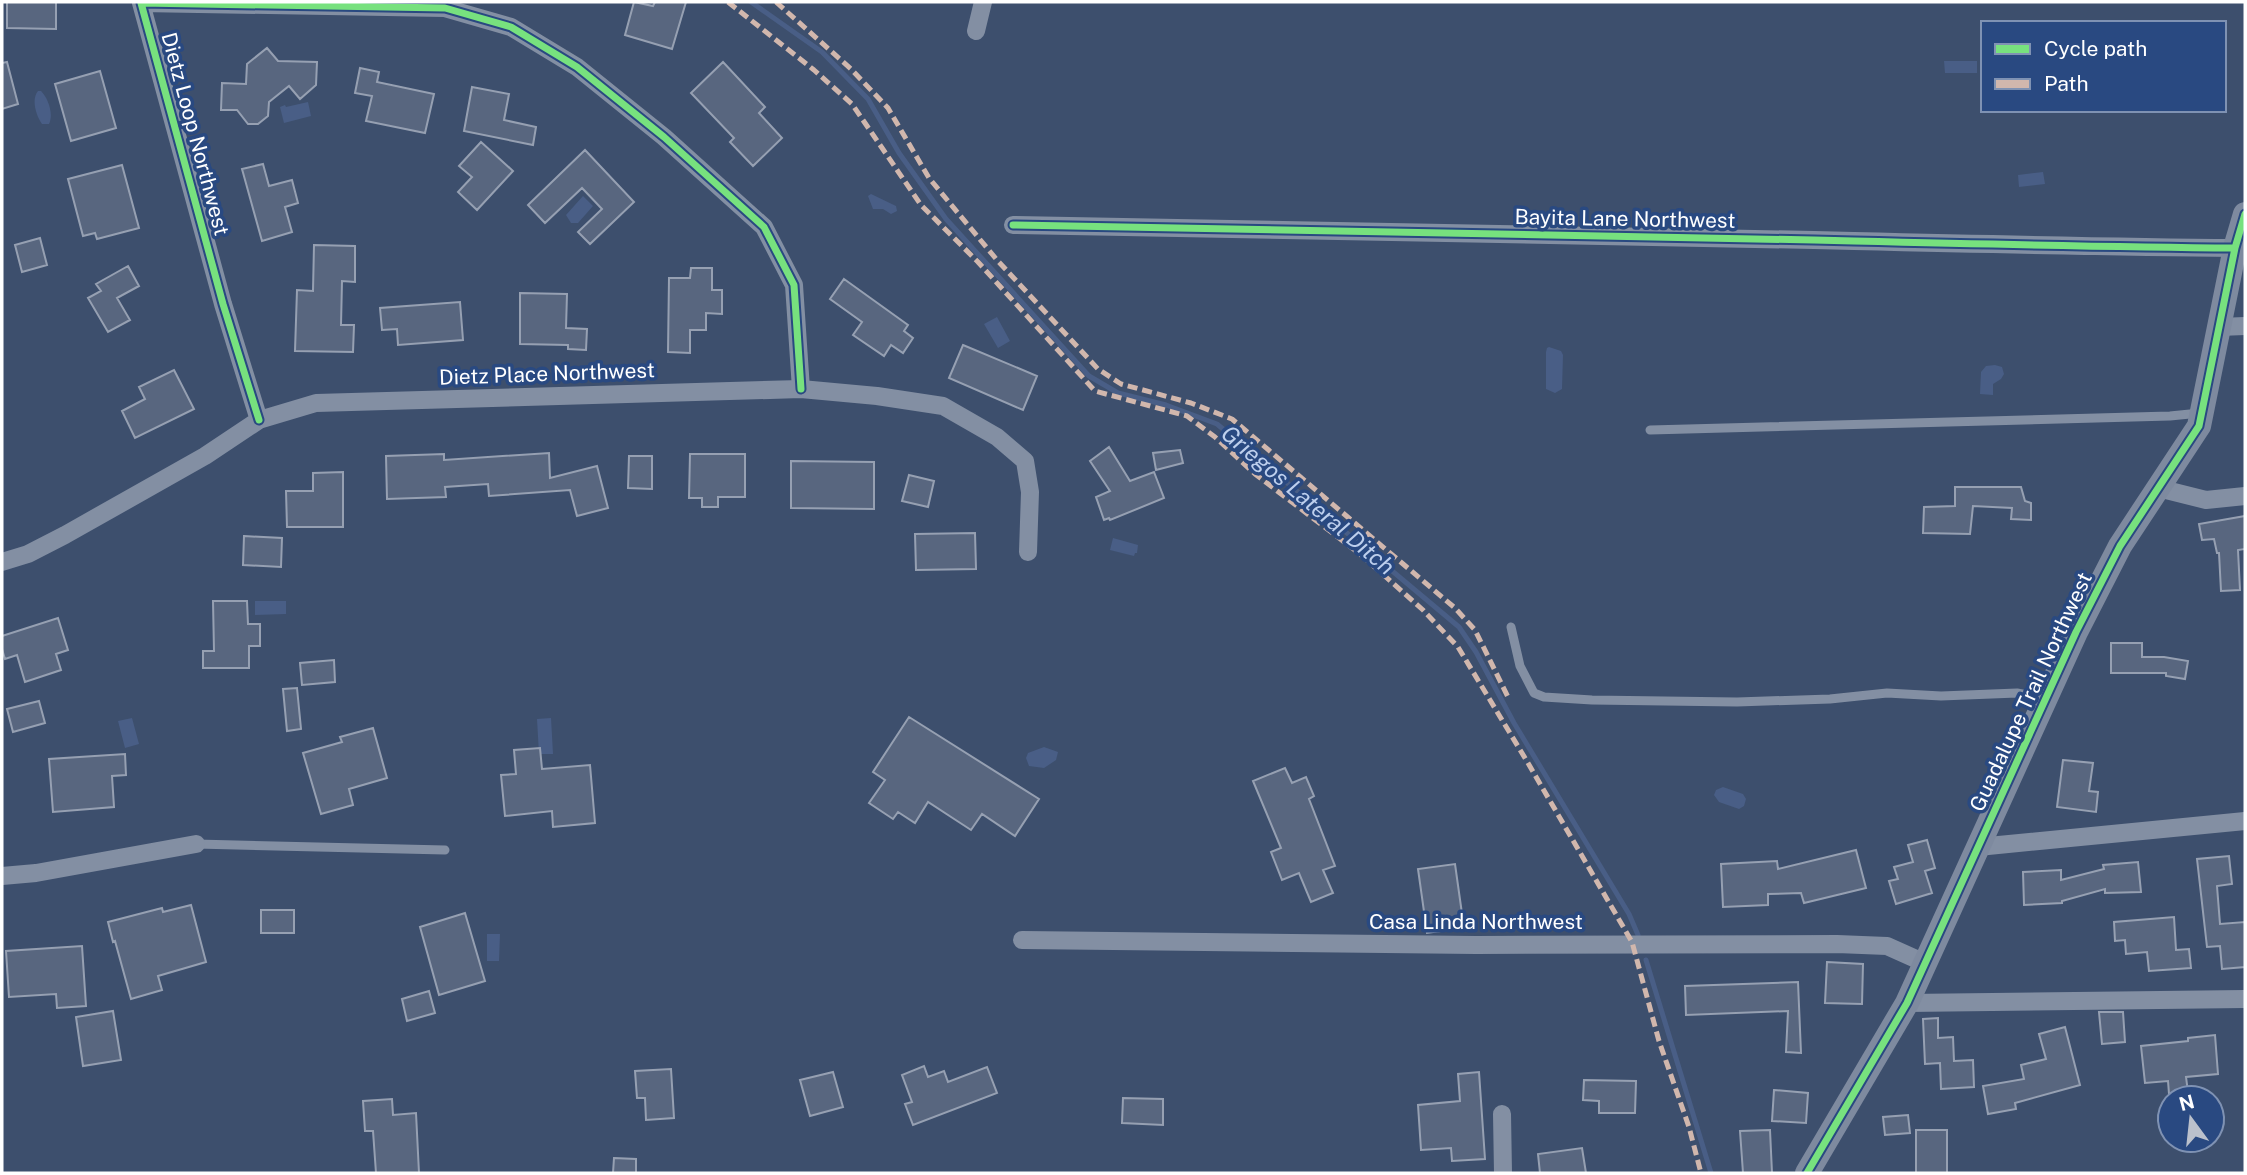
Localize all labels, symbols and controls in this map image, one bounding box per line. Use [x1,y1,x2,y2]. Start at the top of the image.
legend [1981,21,2226,112]
street label: Dietz Loop Northwest [156,30,235,238]
text: Cycle path [2044,36,2147,61]
text: Path [2044,71,2089,96]
street label: Bayita Lane Northwest [1514,204,1736,233]
street label: Dietz Place Northwest [439,357,655,390]
water label: Griegos Lateral Ditch [1216,419,1400,580]
street label: Guadalupe Trail Northwest [1964,568,2097,815]
street label: Casa Linda Northwest [1369,909,1583,934]
north arrow [2156,1084,2226,1154]
text: N [2177,1090,2197,1115]

